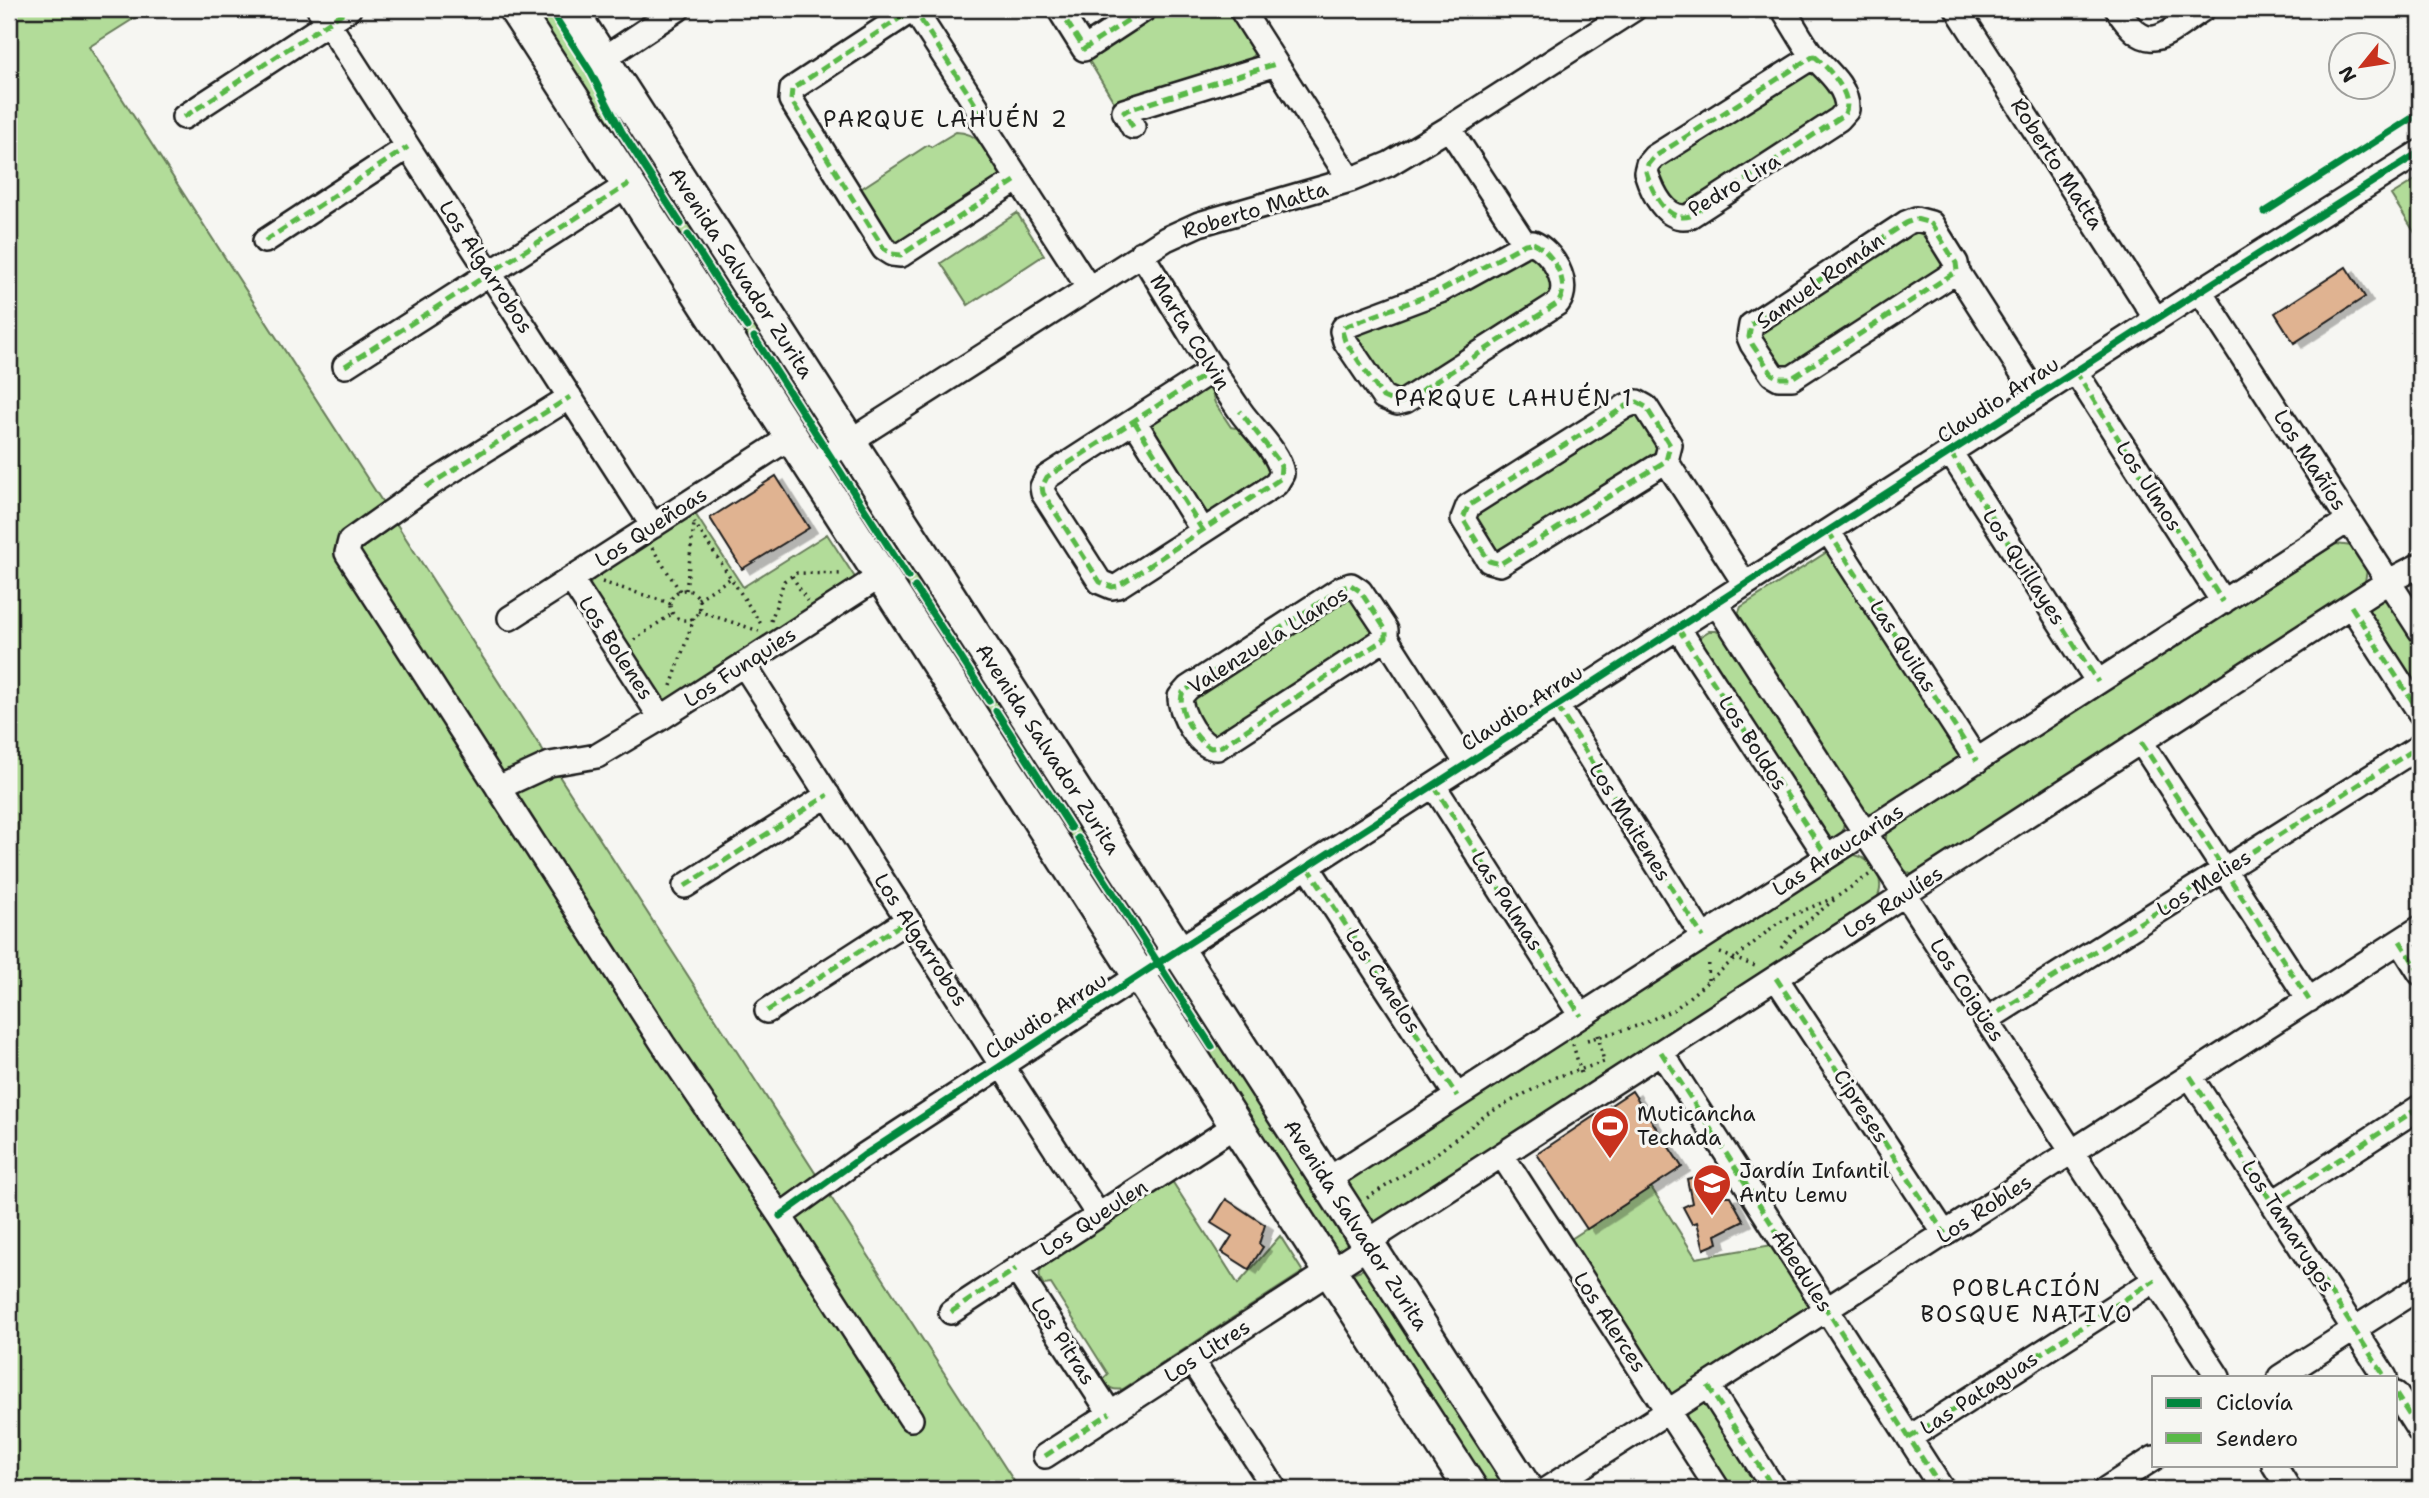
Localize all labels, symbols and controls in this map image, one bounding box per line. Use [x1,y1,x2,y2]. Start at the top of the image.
north arrow [2328,32,2398,102]
text: N [2333,61,2362,87]
street label: Roberto Matta [2004,93,2110,235]
district label: PARQUE LAHUÉN 2 [823,103,1069,134]
street label: Pedro Lira [1683,147,1785,223]
street label: Avenida Salvador Zurita [662,162,820,384]
street label: Roberto Matta [1179,174,1331,246]
street label: Los Algarrobos [432,195,540,339]
street label: Samuel Román [1750,226,1890,336]
street label: Marta Colvin [1143,269,1237,395]
street label: Claudio Arrau [1932,350,2064,450]
district label: PARQUE LAHUÉN 1 [1394,382,1634,413]
street label: Los Mañíos [2267,404,2353,516]
street label: Los Ulmos [2109,435,2189,537]
street label: Los Queñoas [589,480,713,574]
street label: Los Quillayes [1976,504,2072,630]
street label: Valenzuela Llanos [1183,579,1353,701]
street label: Los Bolenes [572,591,660,705]
street label: Las Quilas [1863,595,1943,697]
street label: Los Funquies [678,620,802,714]
street label: Avenida Salvador Zurita [969,638,1127,860]
street label: Claudio Arrau [1456,658,1588,758]
street label: Los Boldos [1712,690,1794,796]
street label: Los Maitenes [1582,757,1678,887]
street label: Las Araucarias [1767,797,1909,903]
street label: Los Melies [2151,843,2257,923]
street label: Las Palmas [1464,846,1550,956]
street label: Los Raulíes [1838,859,1948,945]
street label: Los Algarrobos [867,868,975,1012]
street label: Los Canelos [1339,923,1427,1039]
street label: Los Coigües [1923,933,2011,1047]
street label: Claudio Arrau [980,966,1112,1066]
street label: Cipreses [1827,1064,1895,1148]
place label: Muticancha Techada [1637,1100,1755,1152]
sports icon: Muticancha Techada [1589,1105,1631,1160]
street label: Avenida Salvador Zurita [1277,1114,1435,1336]
street label: Los Tamarugos [2235,1155,2341,1297]
place label: Jardín Infantil Antu Lemu [1739,1157,1890,1209]
school or university icon: Jardín Infantil Antu Lemu [1691,1162,1733,1217]
street label: Los Robles [1931,1168,2037,1250]
street label: Los Queulen [1035,1173,1153,1263]
street label: Abedules [1765,1224,1839,1318]
street label: Los Alerces [1567,1266,1653,1378]
district label: POBLACIÓN BOSQUE NATIVO [1920,1272,2134,1329]
street label: Los Pitras [1024,1292,1102,1390]
street label: Los Litres [1159,1313,1255,1389]
street label: Las Pataguas [1915,1344,2043,1442]
legend [2152,1376,2398,1466]
text: Ciclovía [2216,1389,2293,1417]
text: Sendero [2216,1425,2298,1453]

